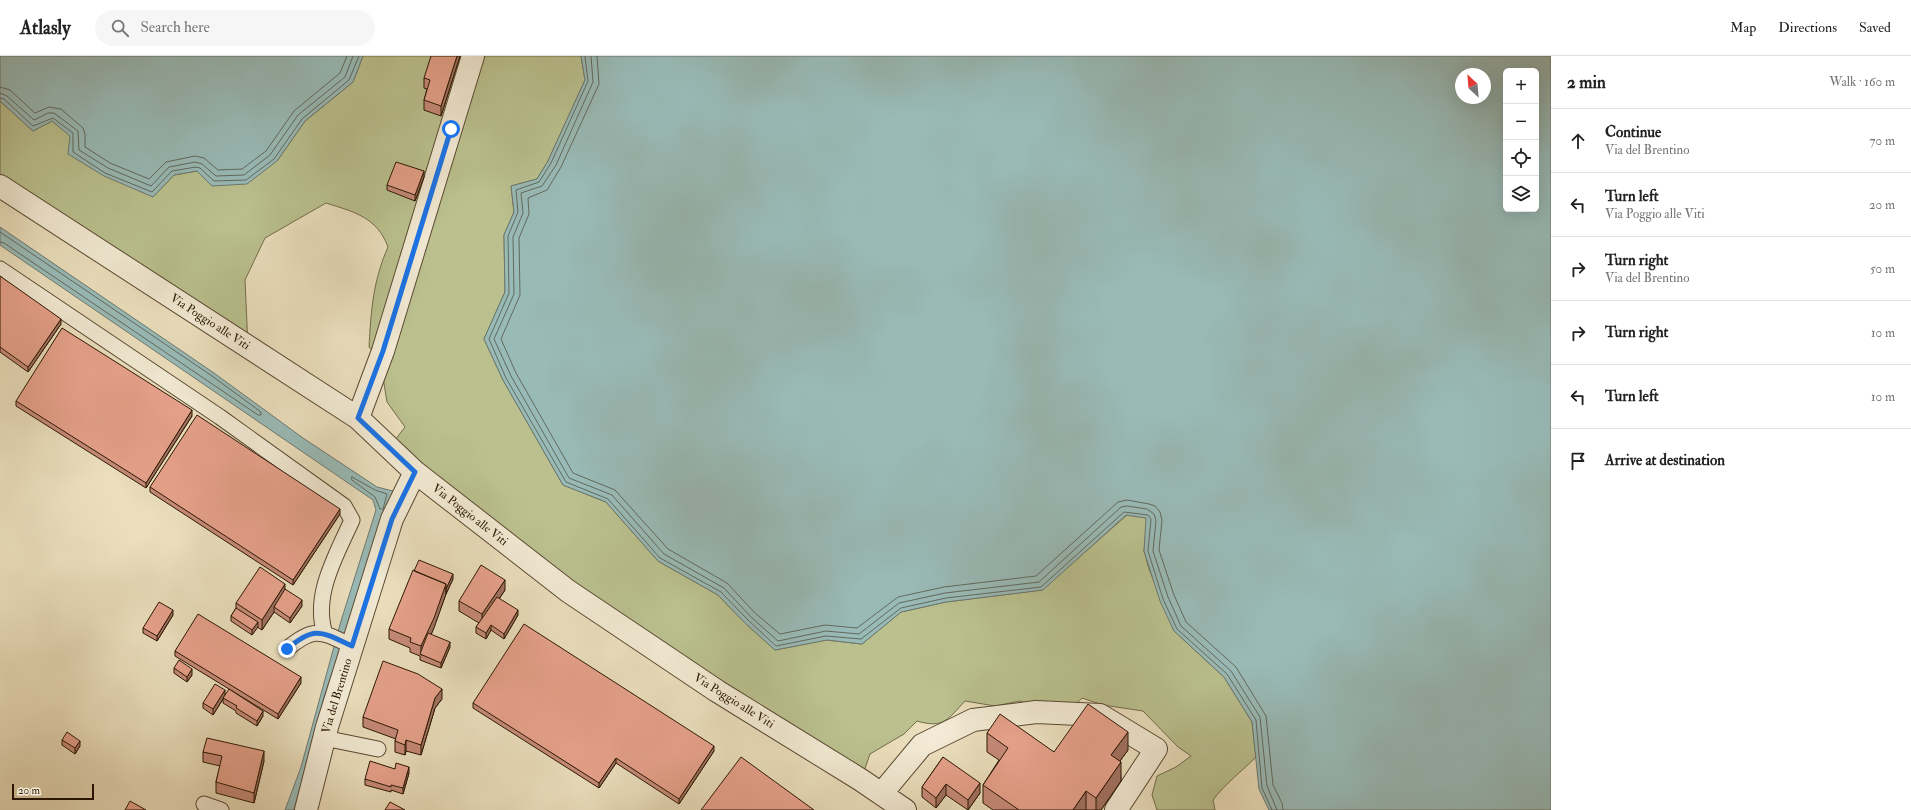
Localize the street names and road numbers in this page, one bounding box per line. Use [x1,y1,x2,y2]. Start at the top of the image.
street label: Via Poggio alle Viti [167,291,253,353]
street label: Via Poggio alle Viti [429,481,511,549]
street label: Via del Brentino [318,656,356,735]
street label: Via Poggio alle Viti [691,670,777,732]

